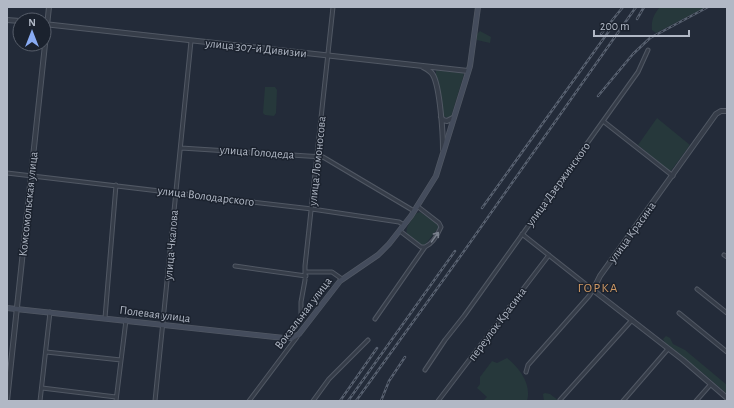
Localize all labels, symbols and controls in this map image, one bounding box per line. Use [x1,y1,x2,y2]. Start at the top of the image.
north arrow [12,12,52,52]
scale bar [594,12,689,38]
text: N [28,17,36,28]
text: 200 m [600,20,630,32]
street label: улица 307-й Дивизии [204,37,307,60]
street label: улица Ломоносова [306,115,329,207]
street label: улица Дзержинского [523,140,593,230]
street label: улица Голодеда [218,143,295,162]
street label: Комсомольская улица [17,150,41,257]
street label: улица Володарского [156,184,255,209]
street label: улица Красина [605,199,659,266]
street label: улица Чкалова [162,209,181,282]
one-way arrow [431,231,439,242]
street label: Вокзальная улица [272,274,335,352]
district label: ГОРКА [578,282,619,295]
street label: переулок Красина [466,285,529,363]
street label: Полевая улица [119,304,192,325]

